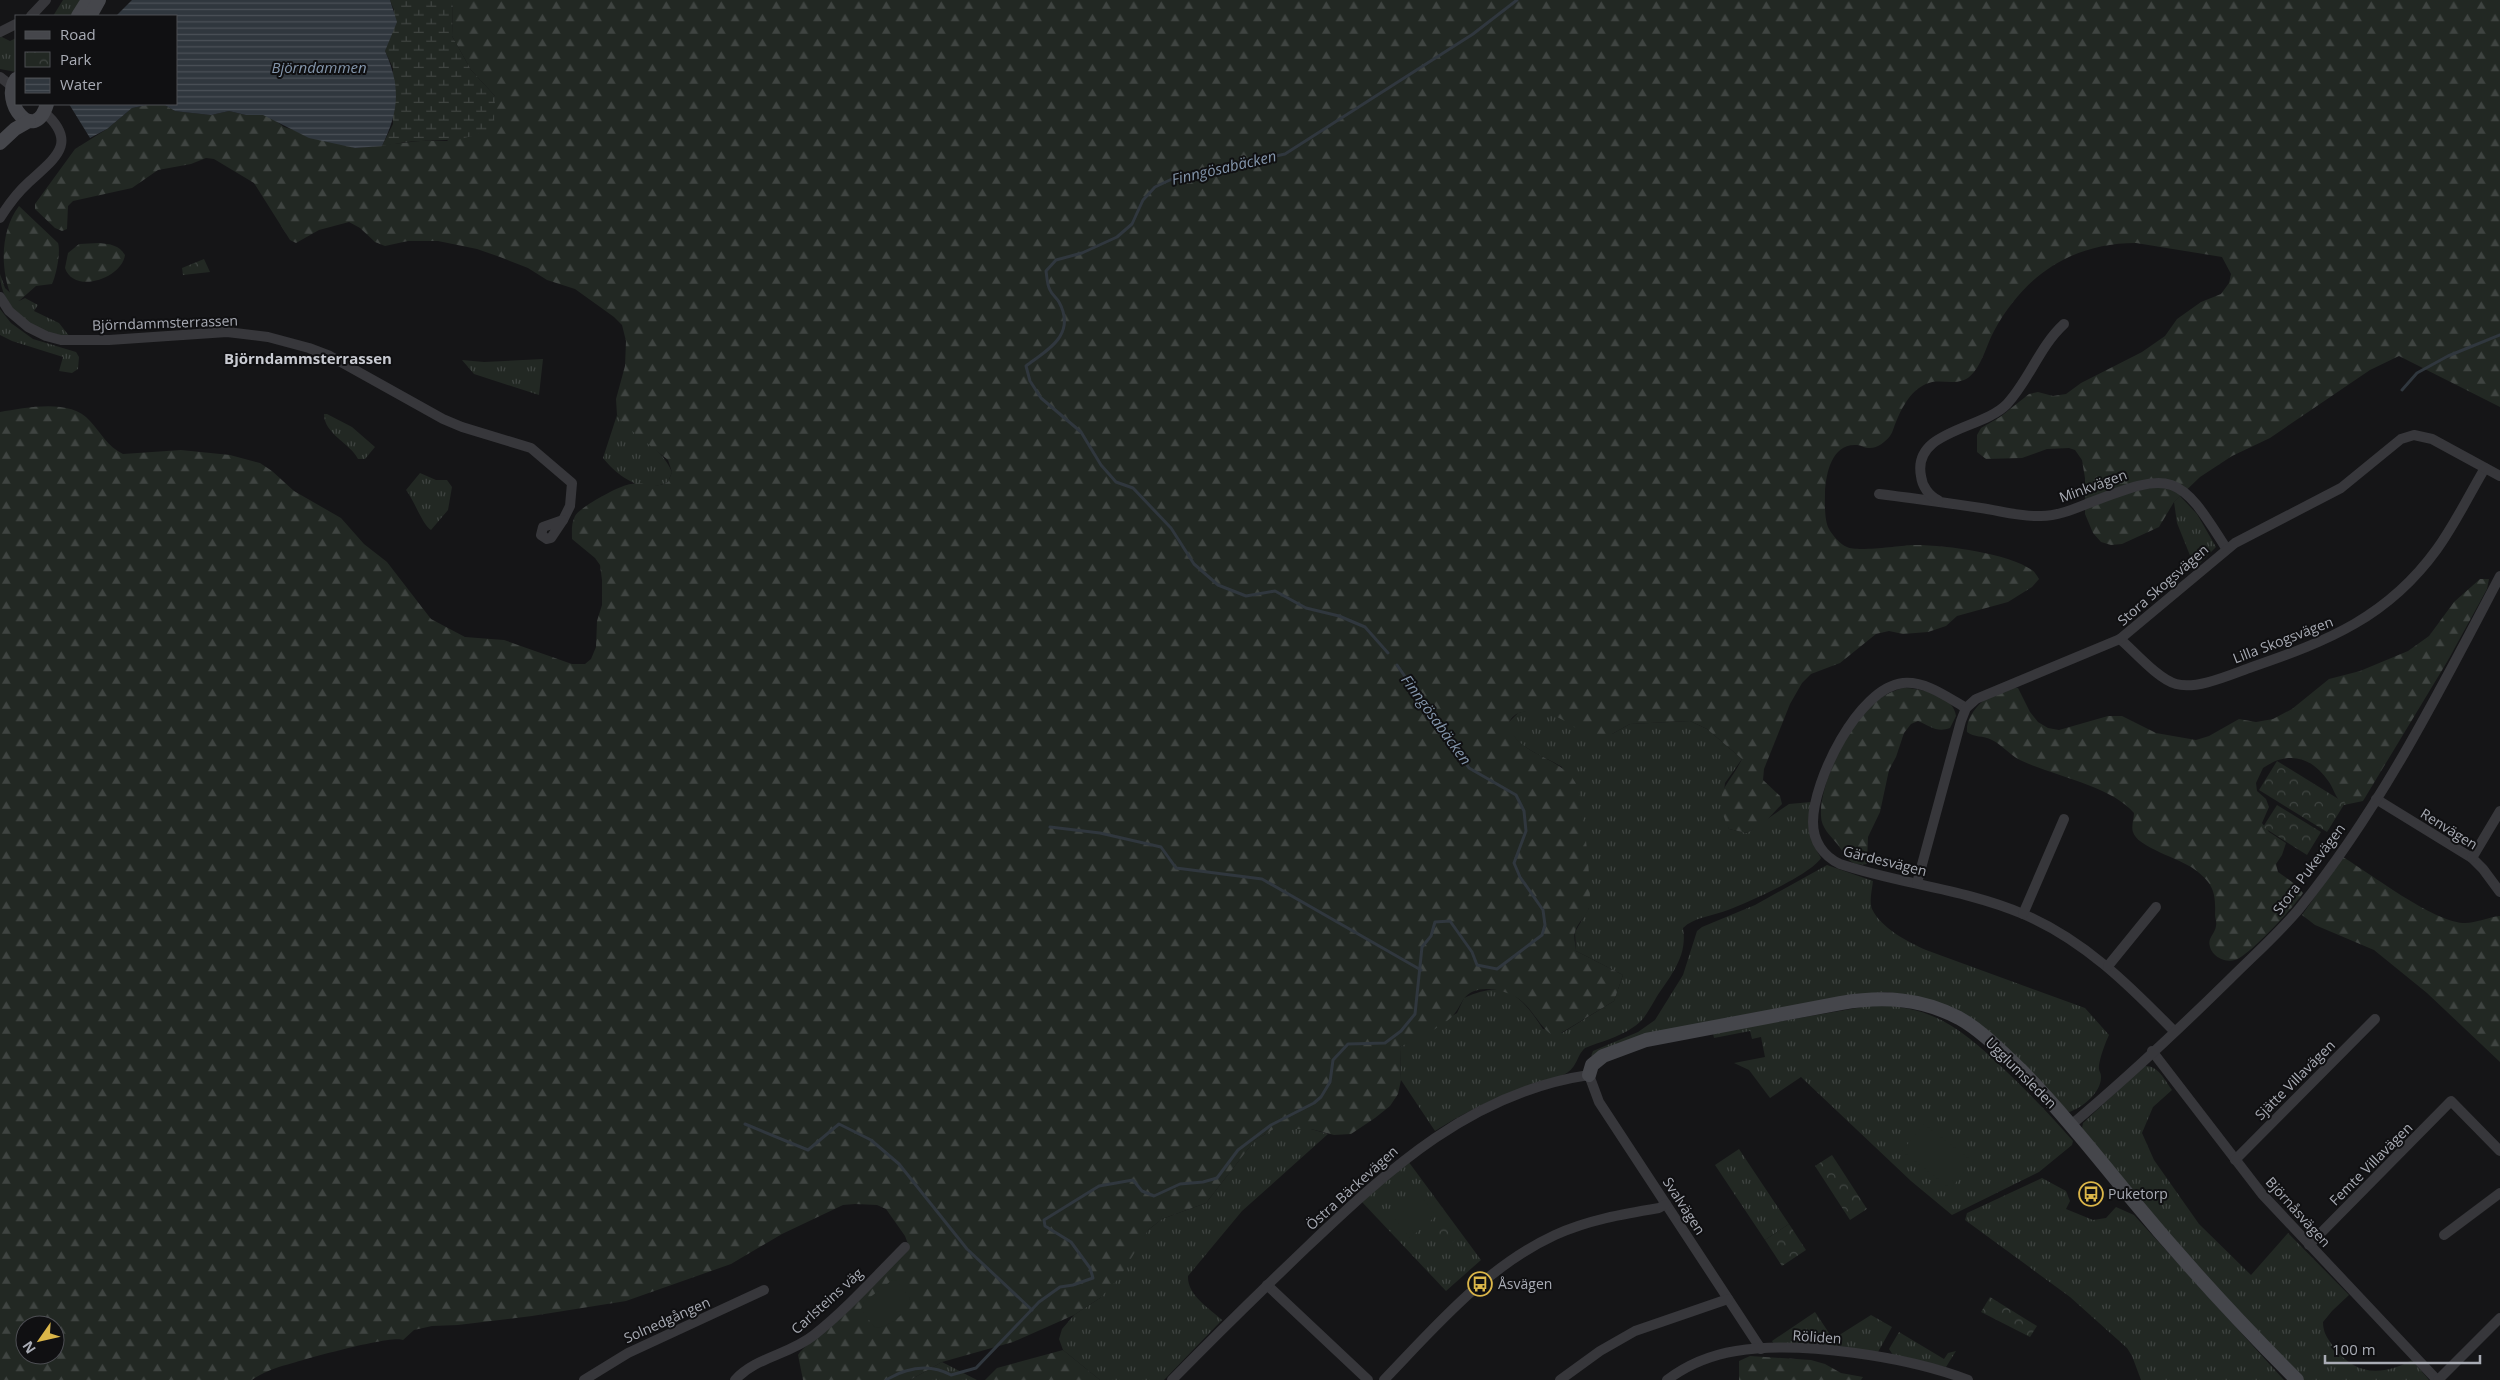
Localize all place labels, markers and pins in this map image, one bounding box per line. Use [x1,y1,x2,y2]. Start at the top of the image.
bus stop icon: Puketorp [2078,1181,2104,1207]
place label: Puketorp [2108,1184,2168,1203]
bus stop icon: Åsvägen [1467,1271,1493,1297]
place label: Åsvägen [1498,1274,1552,1293]

